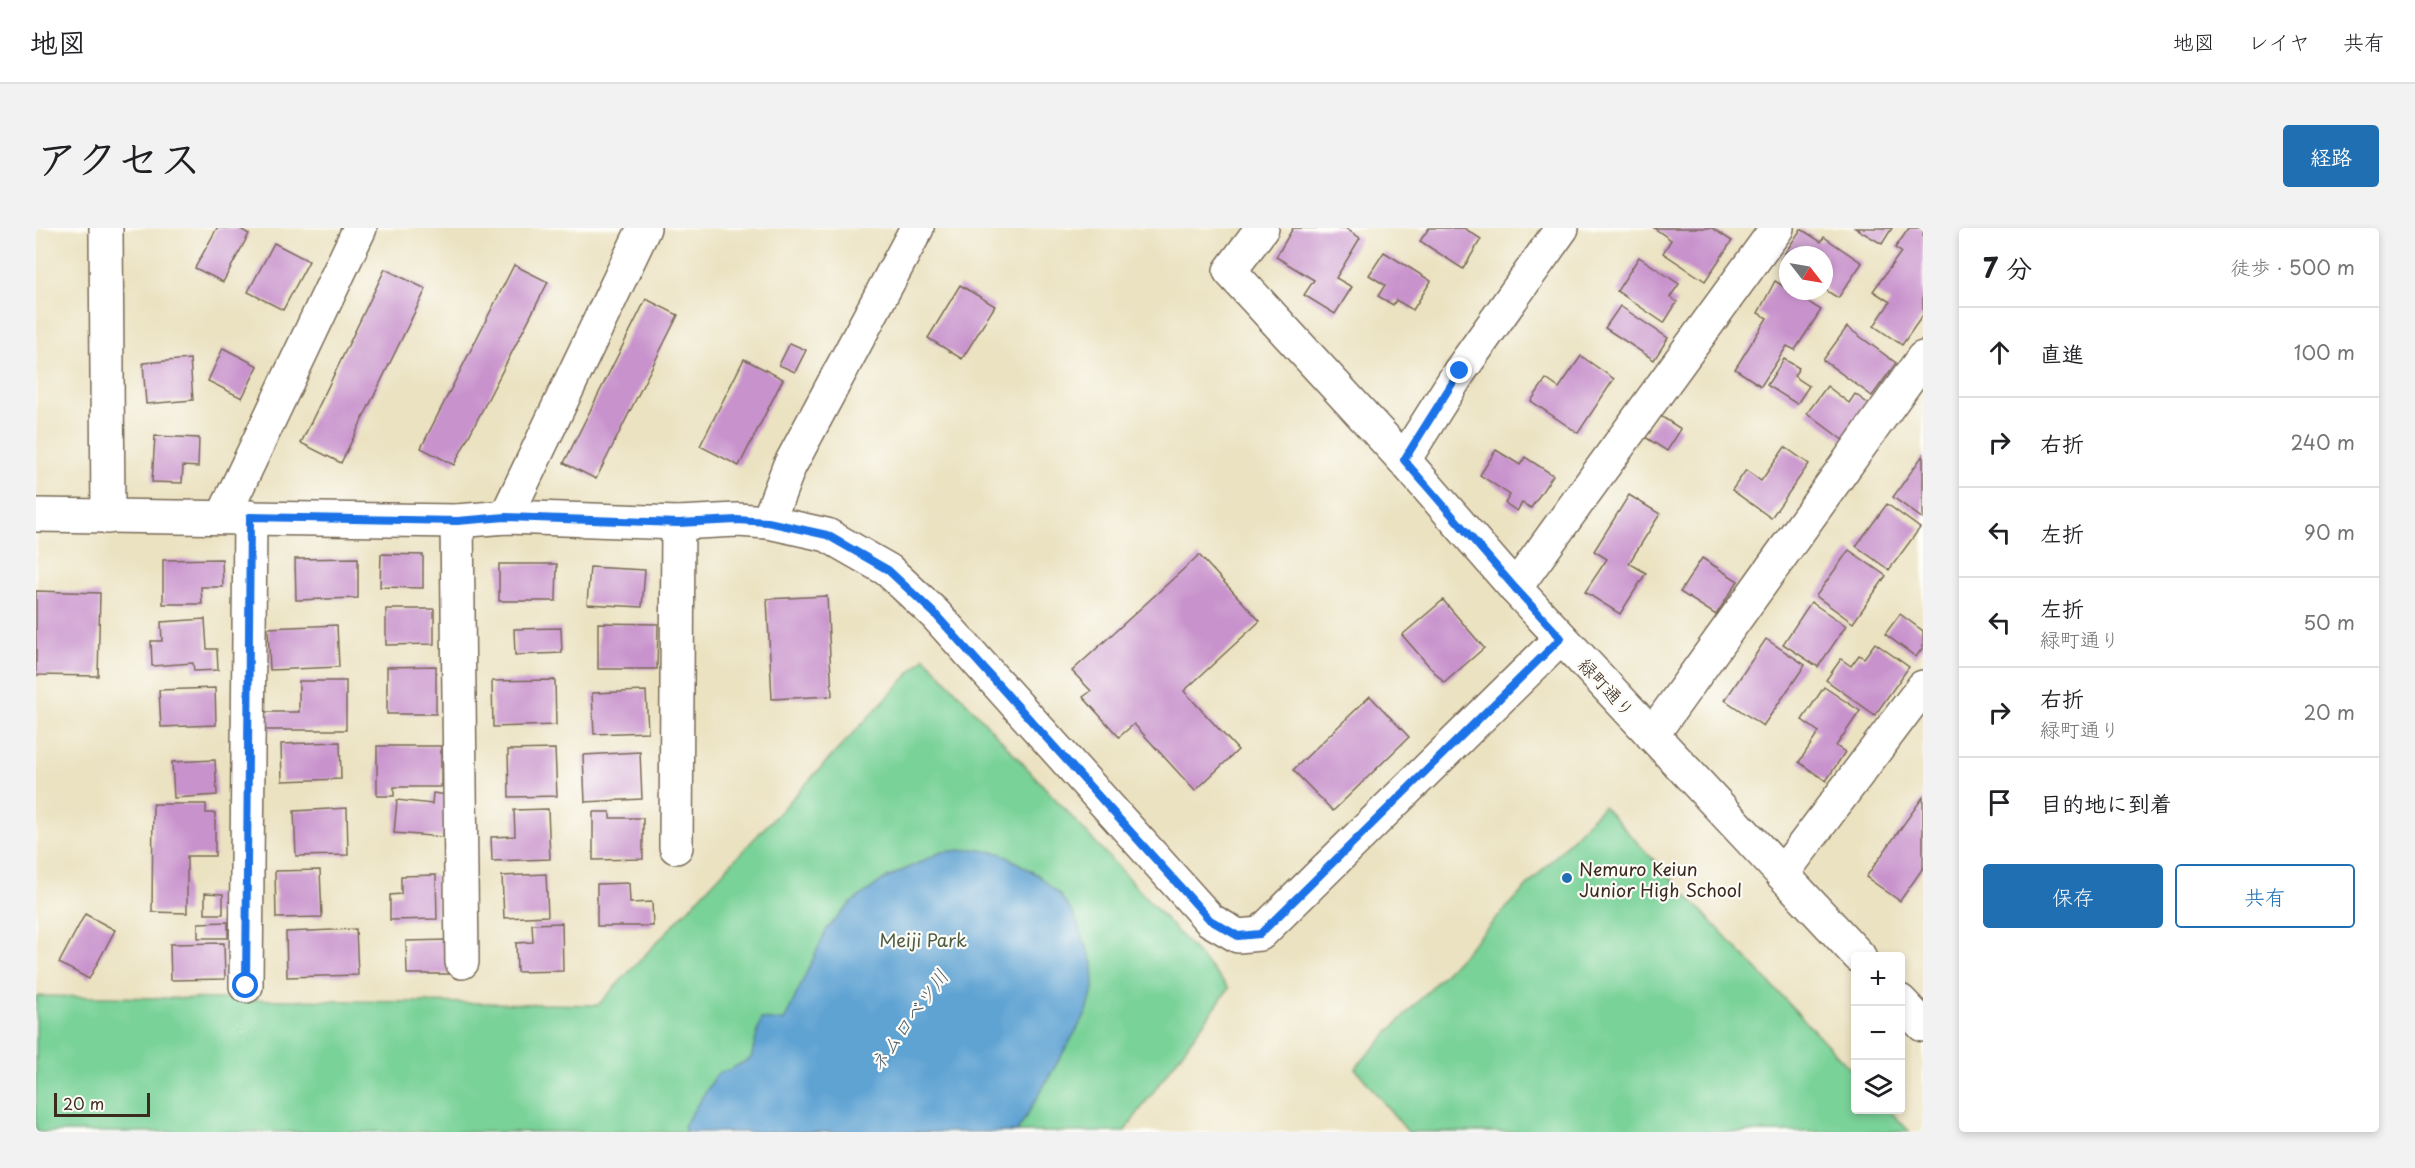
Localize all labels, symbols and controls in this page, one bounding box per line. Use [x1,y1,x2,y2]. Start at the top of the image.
text: 地図 [30,20,86,63]
text: 地図 [2173,25,2215,57]
text: レイヤ [2248,25,2310,57]
text: 共有 [2343,25,2385,57]
text: アクセス [36,125,201,188]
button: 経路 [2283,125,2379,187]
north arrow [1779,246,1833,300]
text: 7 分 [1983,248,2032,287]
text: 徒歩 · 500 m [2230,252,2355,282]
icon: ahead [1983,336,2016,369]
text: 直進 [2040,336,2084,369]
text: 100 m [2294,337,2355,367]
route end [1446,357,1472,383]
icon: right [1983,426,2016,459]
text: 右折 [2040,426,2084,459]
text: 240 m [2290,427,2355,457]
icon: left [1983,516,2016,549]
text: 左折 [2040,516,2084,549]
text: 90 m [2304,517,2355,547]
text: 左折 [2040,591,2084,624]
icon: left [1983,606,2016,639]
text: 50 m [2303,607,2355,637]
text: 緑町通り [2040,624,2120,654]
street label: 緑町通り [1573,651,1641,723]
text: 右折 [2040,681,2084,714]
icon: right [1983,696,2016,729]
text: 20 m [2303,697,2355,727]
text: 緑町通り [2040,714,2120,744]
icon: arrive [1983,786,2016,819]
text: 目的地に到着 [2040,786,2172,819]
place label: Nemuro Keiun Junior High School [1579,855,1742,903]
button: 保存 [1983,864,2163,928]
button: 共有 [2175,864,2355,928]
marker: Nemuro Keiun Junior High School [1560,871,1574,885]
park label: Meiji Park [879,926,967,953]
map controls [1851,952,1905,1114]
button: + [1851,952,1905,1006]
water label: ネムロベツ川 [861,963,955,1077]
route start [232,972,258,998]
button: − [1851,1006,1905,1060]
button: layers [1851,1060,1905,1114]
scale bar [54,1090,150,1118]
text: 20 m [63,1091,104,1115]

